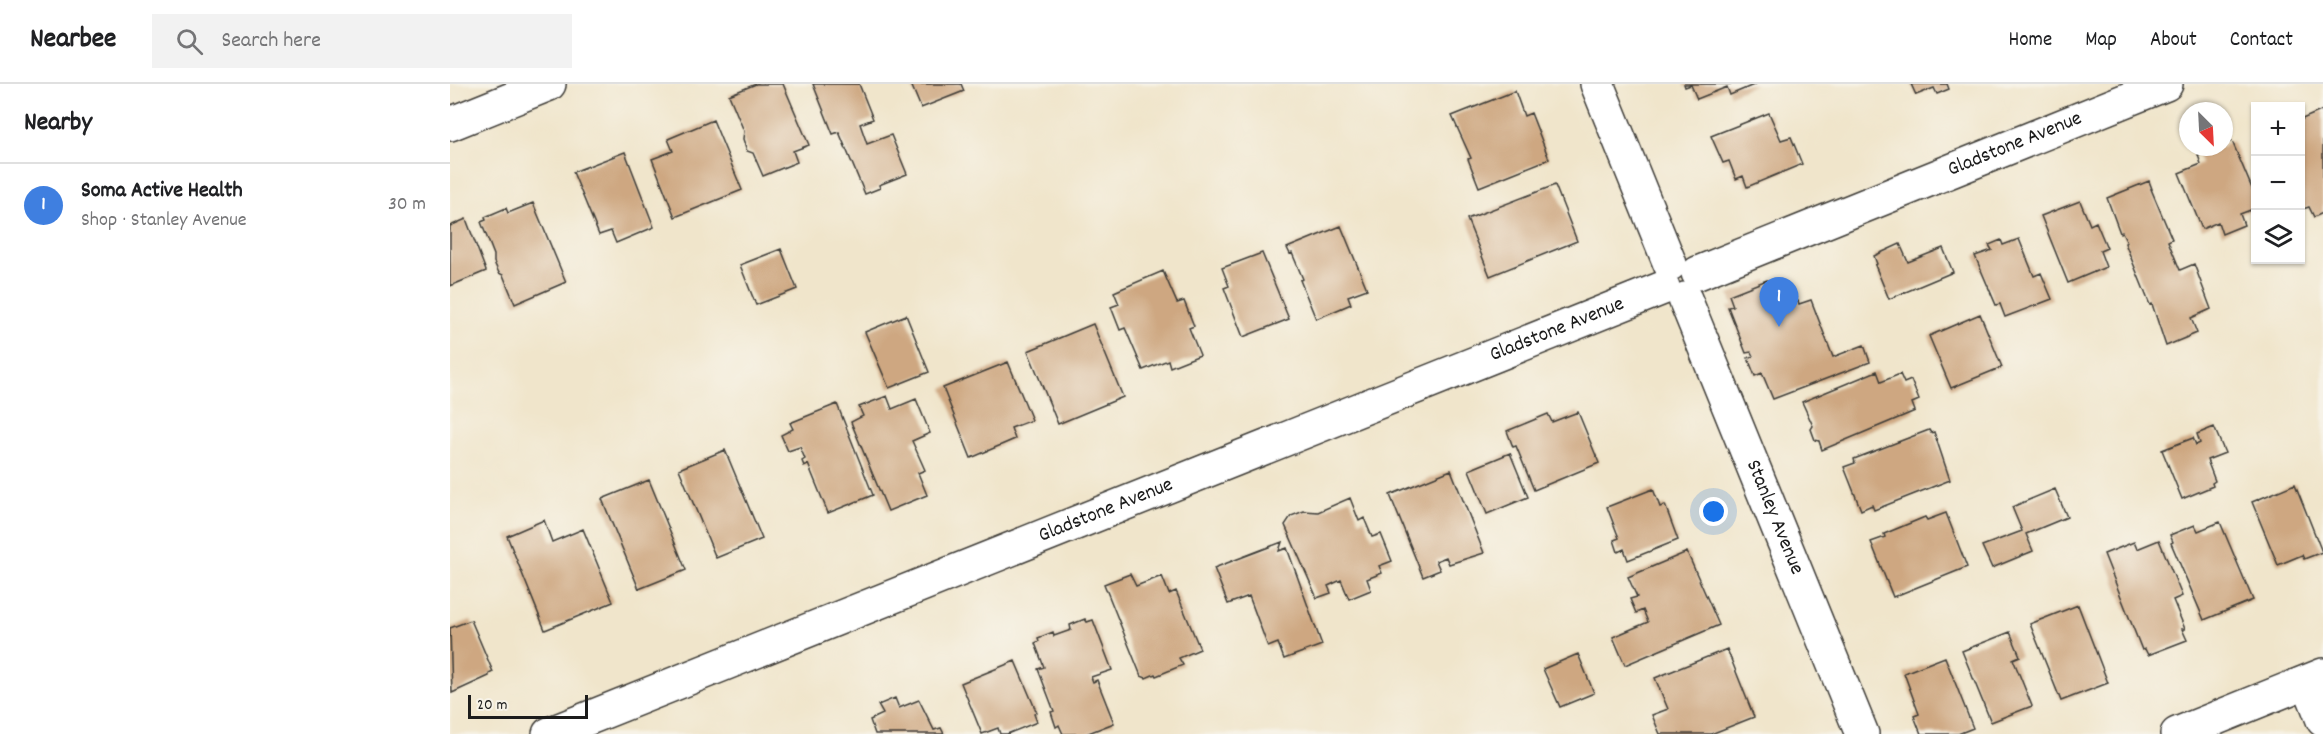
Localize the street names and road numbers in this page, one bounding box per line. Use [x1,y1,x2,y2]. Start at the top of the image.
street label: Gladstone Avenue [1943,104,2087,186]
street label: Gladstone Avenue [1485,290,1629,371]
street label: Stanley Avenue [1737,456,1811,580]
street label: Gladstone Avenue [1034,471,1178,551]

